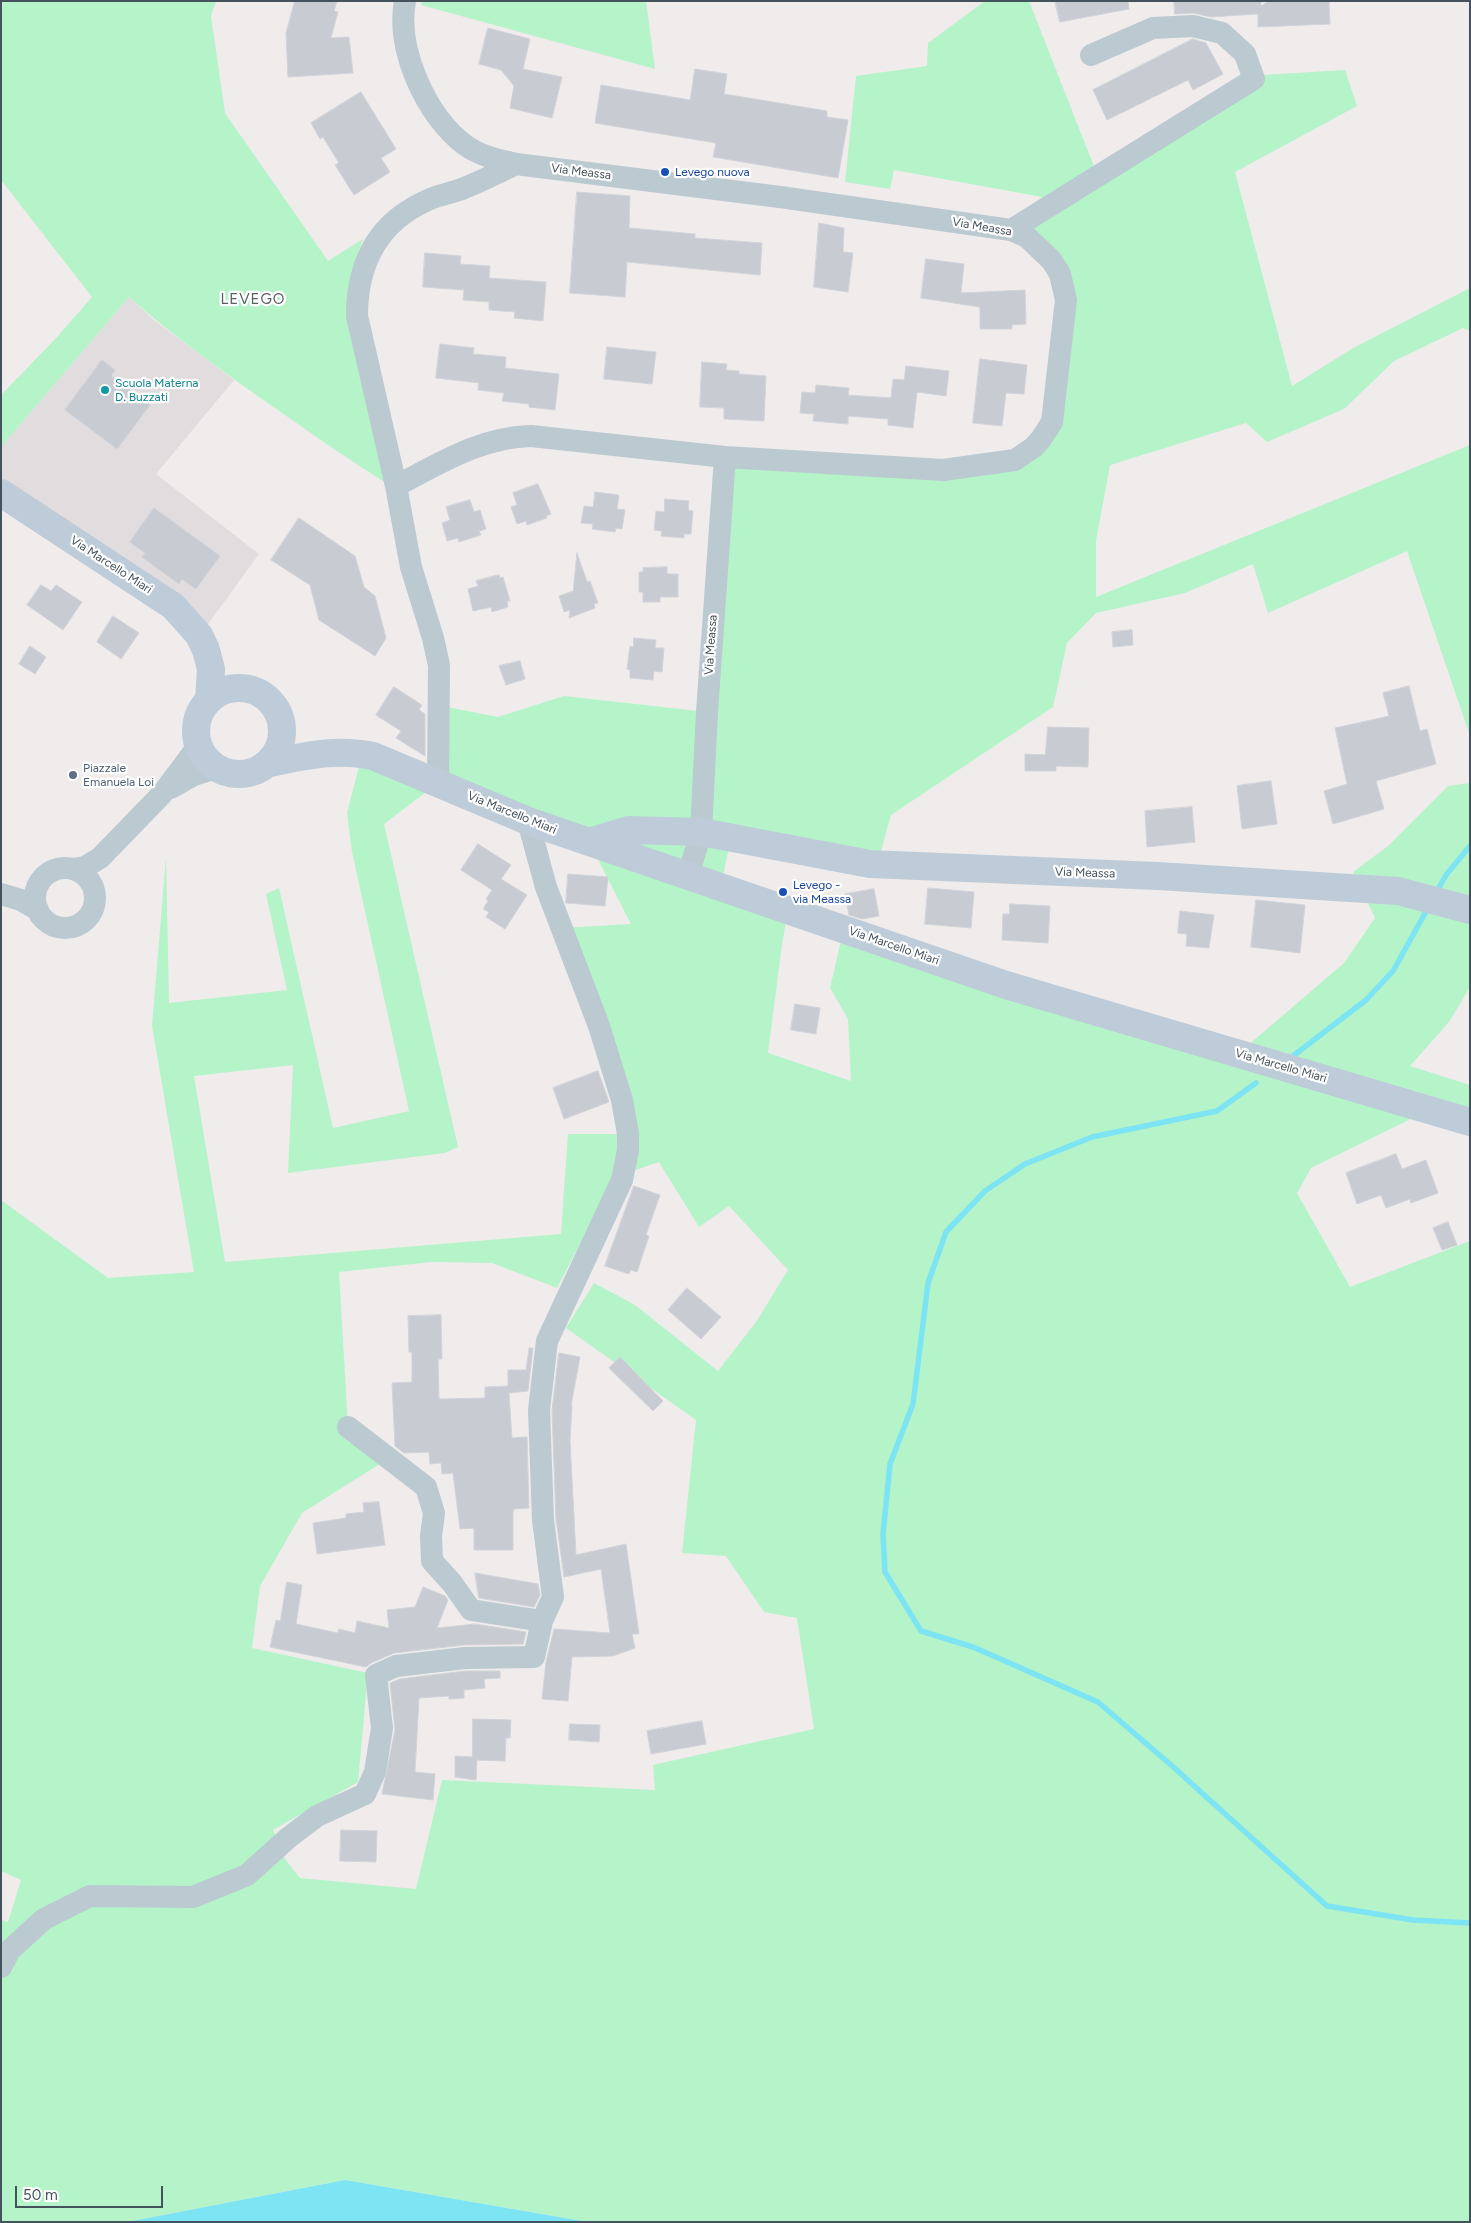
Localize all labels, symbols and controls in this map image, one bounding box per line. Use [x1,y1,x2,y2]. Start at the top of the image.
street label: Via Meassa [550,161,612,183]
place label: Levego nuova [675,165,750,179]
marker: Levego nuova [659,166,671,178]
street label: Via Meassa [951,215,1013,239]
district label: LEVEGO [220,291,286,309]
place label: Scuola Materna D. Buzzati [115,376,198,404]
marker: Scuola Materna D. Buzzati [99,384,111,396]
street label: Via Marcello Miari [67,533,155,597]
street label: Via Meassa [702,614,720,676]
place label: Piazzale Emanuela Loi [83,761,154,789]
marker: Piazzale Emanuela Loi [67,769,79,781]
street label: Via Marcello Miari [465,789,559,837]
street label: Via Meassa [1055,865,1115,881]
place label: Levego - via Meassa [793,878,851,906]
marker: Levego - via Meassa [777,886,789,898]
street label: Via Marcello Miari [847,924,941,968]
street label: Via Marcello Miari [1234,1046,1328,1086]
scale bar [18,2176,165,2208]
text: 50 m [23,2186,58,2204]

